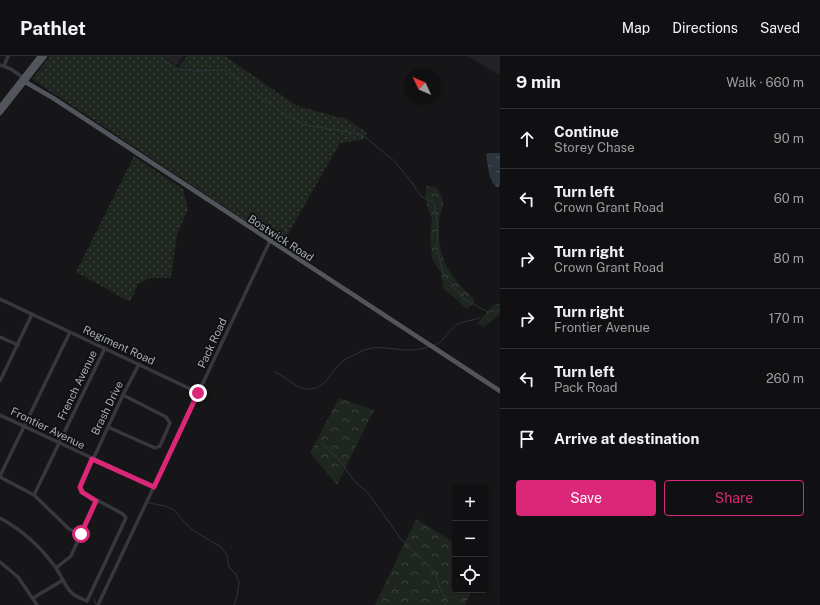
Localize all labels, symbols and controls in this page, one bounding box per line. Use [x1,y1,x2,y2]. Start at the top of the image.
text: Pathlet [20,17,86,39]
text: Map [622,20,650,36]
text: Directions [672,20,738,36]
text: Saved [760,20,800,36]
north arrow [404,68,440,104]
text: 9 min [516,72,561,92]
text: Walk · 660 m [726,75,804,90]
text: Continue [554,123,619,140]
icon: ahead [516,128,538,150]
text: 90 m [774,131,804,146]
text: Storey Chase [554,140,635,155]
text: Turn left [554,183,615,200]
icon: left [516,188,538,210]
text: 60 m [774,191,804,206]
text: Crown Grant Road [554,200,664,215]
street label: Bostwick Road [246,212,316,264]
text: Turn right [554,243,624,260]
icon: right [516,248,538,270]
text: 80 m [773,251,804,266]
text: Crown Grant Road [554,260,664,275]
text: Turn right [554,303,624,320]
icon: right [516,308,538,330]
text: 170 m [769,311,804,326]
street label: Pack Road [195,316,229,370]
text: Frontier Avenue [554,320,650,335]
street label: Regiment Road [81,323,157,367]
street label: French Avenue [55,348,99,422]
text: Turn left [554,363,615,380]
icon: left [516,368,538,390]
text: 260 m [766,371,804,386]
street label: Brash Drive [89,379,125,437]
text: Pack Road [554,380,618,395]
route end [189,384,207,402]
street label: Frontier Avenue [9,405,87,451]
icon: arrive [516,428,538,450]
text: Arrive at destination [554,430,699,447]
button: Save [516,480,656,516]
button: Share [664,480,804,516]
map controls [452,485,488,593]
button: + [452,485,488,521]
button: − [452,521,488,557]
route start [72,525,90,543]
button: locate [452,557,488,593]

